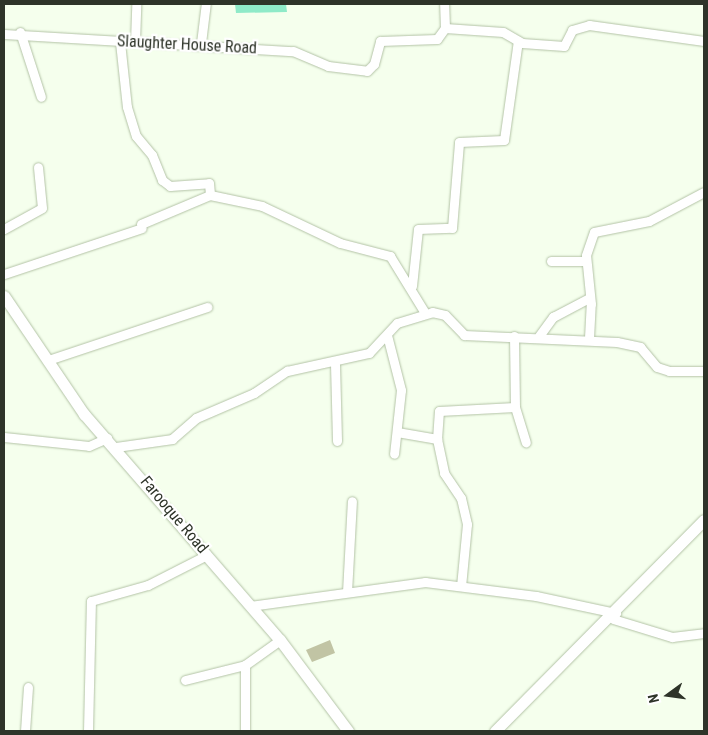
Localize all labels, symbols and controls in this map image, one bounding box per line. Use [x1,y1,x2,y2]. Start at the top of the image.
street label: Slaughter House Road [117,32,257,58]
street label: Farooque Road [136,472,212,558]
north arrow [643,670,693,720]
text: N [645,693,662,705]

